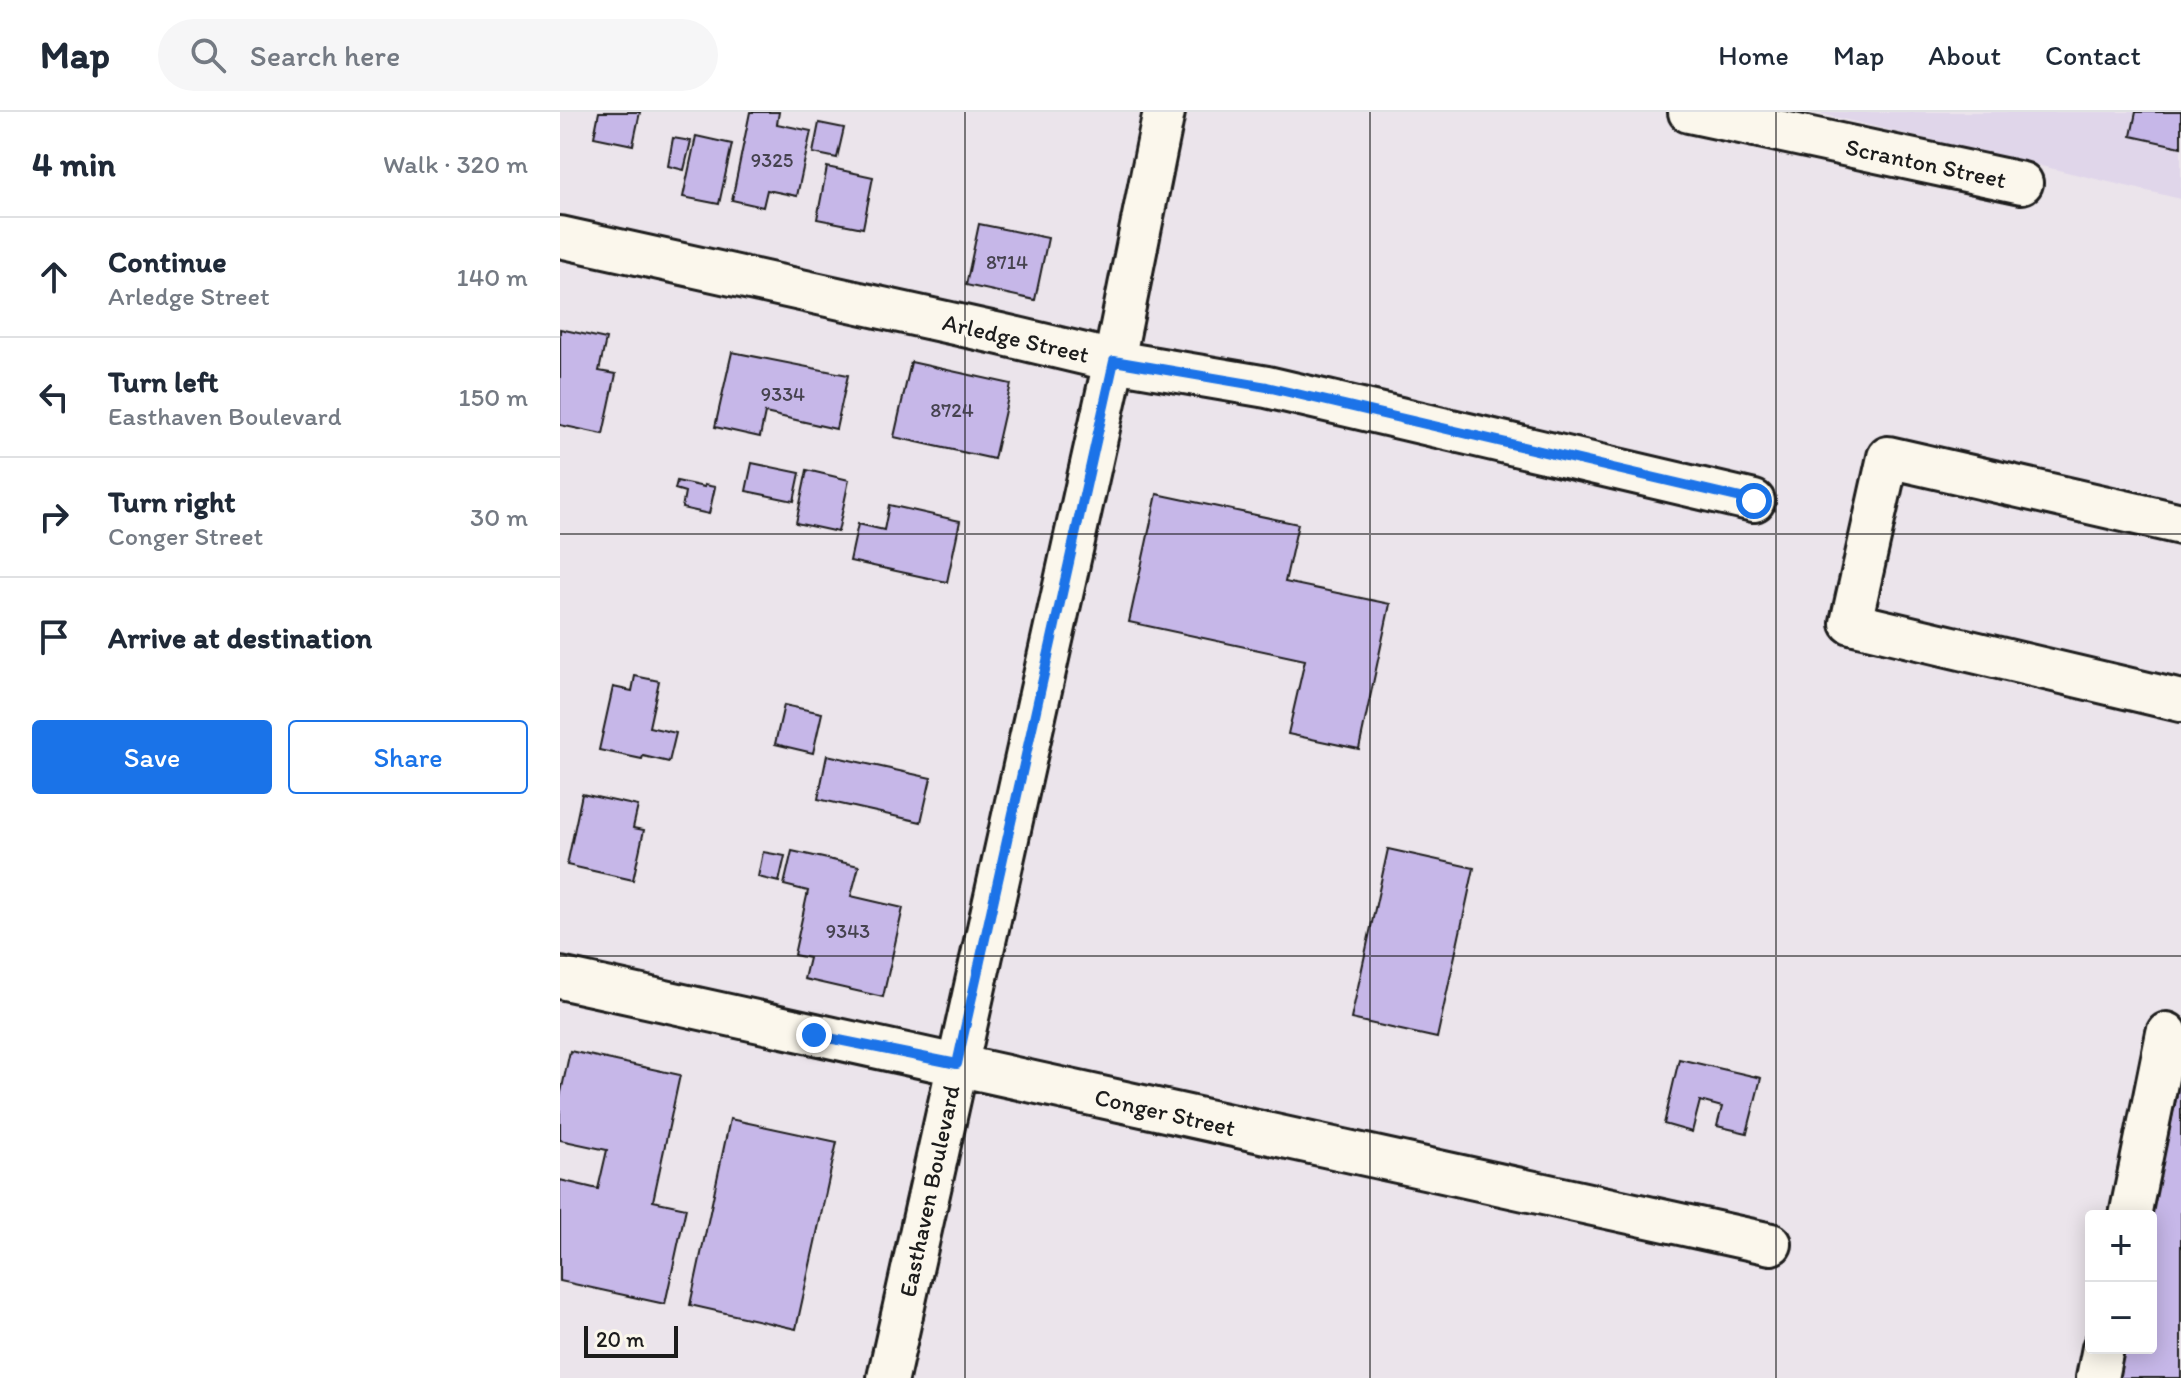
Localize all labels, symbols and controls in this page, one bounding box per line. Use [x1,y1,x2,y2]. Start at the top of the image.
search box [158,19,718,91]
text: Map [40,32,110,78]
icon: search [186,33,230,77]
text: Search here [250,37,400,74]
text: Home [1718,38,1789,72]
text: Map [1833,38,1884,72]
text: About [1928,38,2001,72]
text: Contact [2045,38,2141,72]
street label: Scranton Street [1843,132,2009,194]
text: 4 min [32,144,116,185]
text: Walk · 320 m [383,148,528,180]
house number: 9325 [751,148,793,172]
text: Continue [108,243,227,280]
house number: 8714 [986,250,1028,274]
icon: ahead [32,255,76,299]
text: 140 m [457,261,528,293]
text: Arledge Street [108,280,270,312]
street label: Arledge Street [940,307,1092,369]
text: Turn left [108,363,219,400]
icon: left [32,375,76,419]
text: 150 m [459,381,528,413]
house number: 9334 [761,382,805,406]
house number: 8724 [930,398,974,422]
text: Easthaven Boulevard [108,400,342,432]
text: Turn right [108,483,236,520]
route start [1736,483,1772,519]
icon: right [32,495,76,539]
text: 30 m [470,501,528,533]
text: Conger Street [108,520,263,552]
icon: arrive [32,615,76,659]
text: Arrive at destination [108,619,372,656]
button: Save [32,720,272,794]
button: Share [288,720,528,794]
house number: 9343 [826,919,870,943]
route end [796,1017,832,1053]
street label: Easthaven Boulevard [892,1082,966,1300]
street label: Conger Street [1092,1082,1238,1142]
map controls [2085,1210,2157,1354]
button: + [2085,1210,2157,1282]
button: − [2085,1282,2157,1354]
scale bar [584,1322,678,1358]
text: 20 m [596,1326,645,1353]

